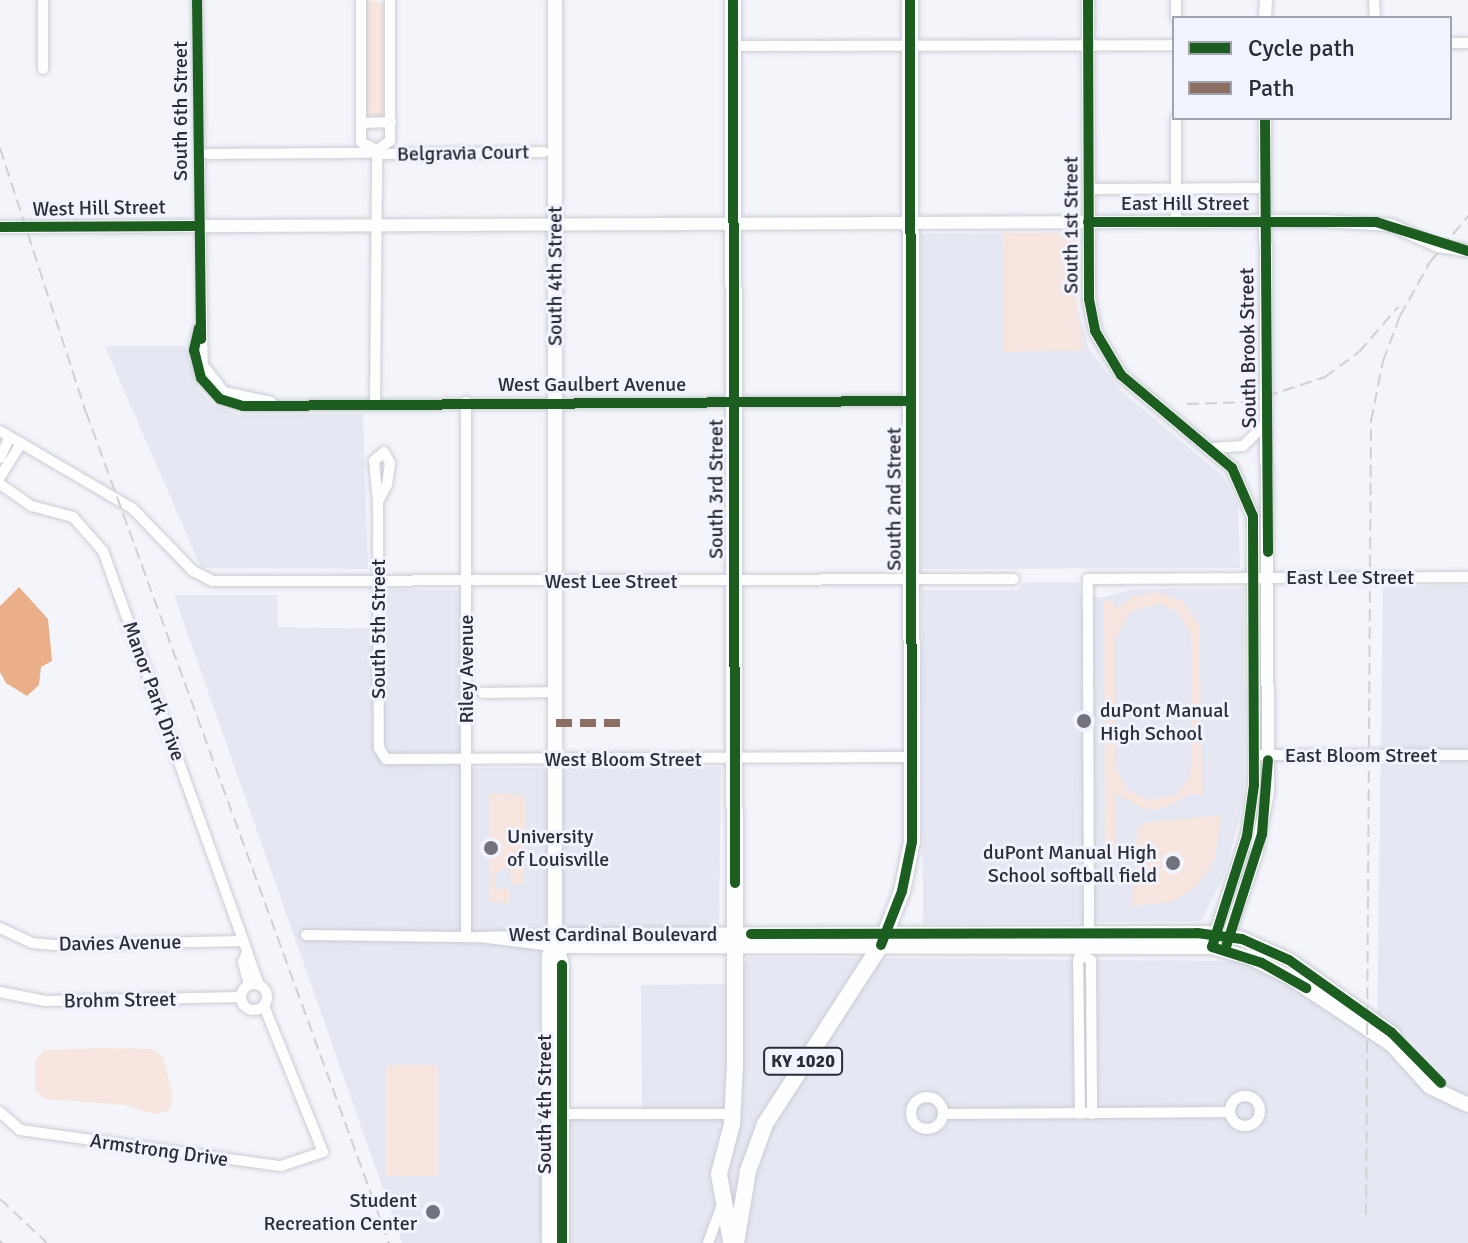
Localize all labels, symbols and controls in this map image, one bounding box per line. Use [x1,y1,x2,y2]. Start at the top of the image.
legend [1172,16,1452,120]
text: Cycle path [1248,33,1355,63]
street label: South 6th Street [168,41,192,181]
text: Path [1248,73,1294,103]
street label: Belgravia Court [397,140,529,166]
street label: South 1st Street [1059,156,1083,294]
street label: East Hill Street [1121,191,1249,215]
street label: West Hill Street [32,195,166,221]
street label: South 4th Street [543,206,567,346]
street label: South Brook Street [1235,267,1261,429]
street label: West Gaulbert Avenue [498,372,686,396]
street label: South 3rd Street [704,419,728,559]
street label: South 2nd Street [882,427,906,571]
street label: South 5th Street [366,559,390,699]
street label: East Lee Street [1286,565,1414,589]
street label: West Lee Street [545,569,677,593]
street label: Riley Avenue [454,614,478,724]
street label: Manor Park Drive [118,618,190,764]
place label: duPont Manual High School [1100,698,1229,745]
marker: duPont Manual High School [1075,712,1093,730]
street label: East Bloom Street [1285,743,1437,767]
street label: West Bloom Street [544,747,702,771]
place label: University of Louisville [507,824,609,871]
marker: University of Louisville [482,839,500,857]
place label: duPont Manual High School softball field [983,840,1157,887]
marker: duPont Manual High School softball field [1164,854,1182,872]
street label: West Cardinal Boulevard [509,922,717,946]
street label: Davies Avenue [59,930,181,956]
street label: Brohm Street [64,987,176,1013]
street label: South 4th Street [532,1034,556,1174]
road number: KY 1020 [763,1047,843,1075]
street label: Armstrong Drive [88,1128,230,1172]
place label: Student Recreation Center [264,1188,417,1235]
marker: Student Recreation Center [424,1203,442,1221]

